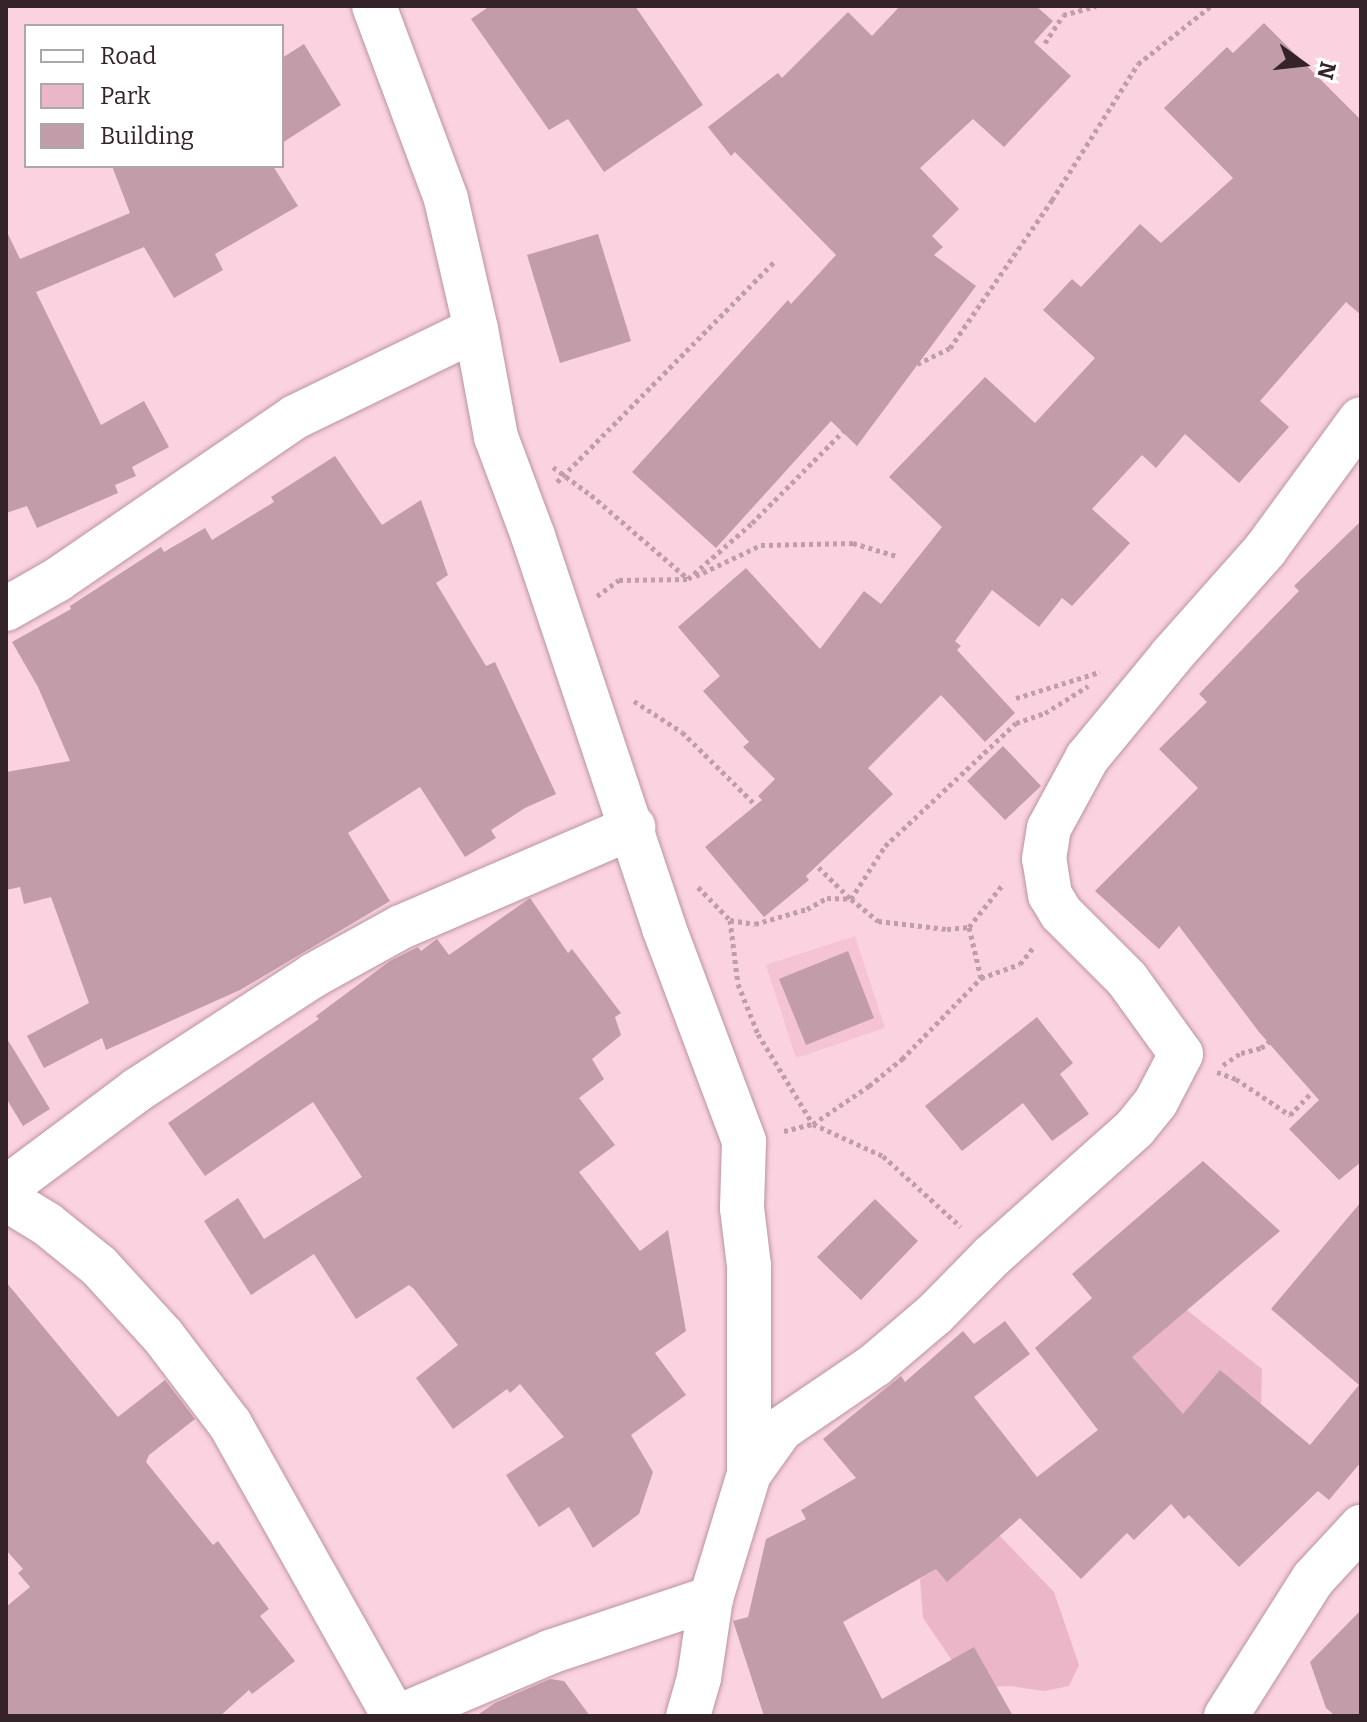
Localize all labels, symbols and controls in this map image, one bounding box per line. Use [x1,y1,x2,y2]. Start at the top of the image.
legend [24,24,284,168]
north arrow [1263,24,1343,104]
text: Road [100,42,156,70]
text: N [1311,59,1342,82]
text: Park [100,82,151,110]
text: Building [100,122,194,150]

